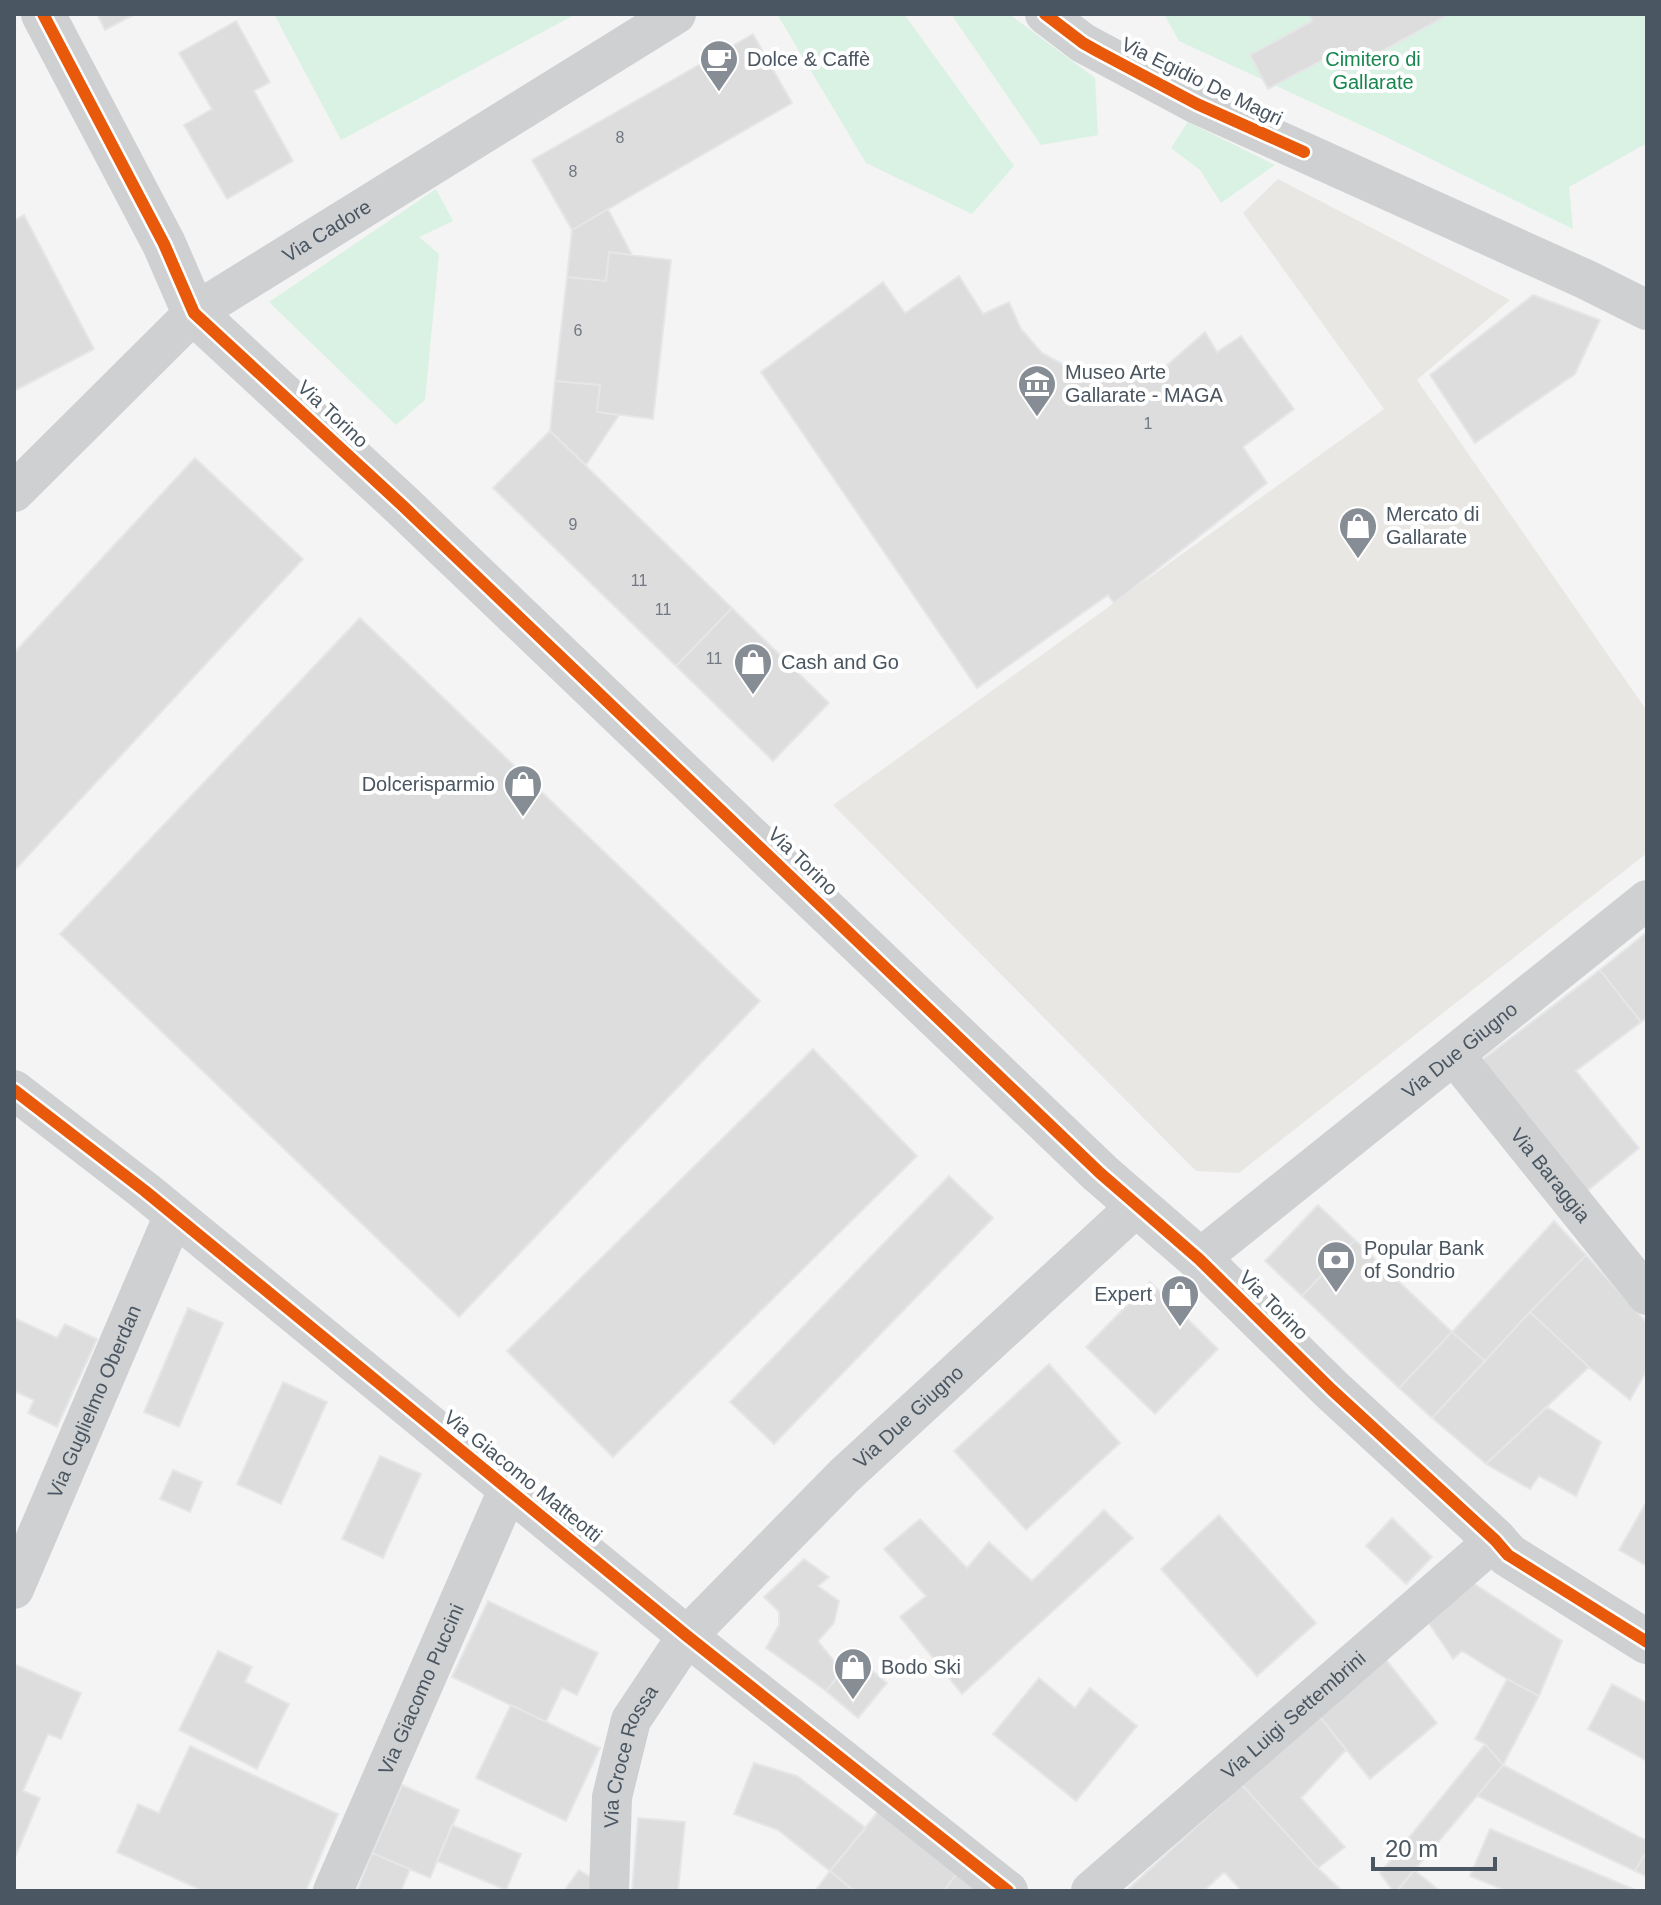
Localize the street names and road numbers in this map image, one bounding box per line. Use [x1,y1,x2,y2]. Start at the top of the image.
street label: Via Egidio De Magri [1118,32,1286,130]
street label: Via Cadore [279,195,375,266]
street label: Via Torino [293,376,373,452]
street label: Via Torino [764,822,842,900]
street label: Via Due Giugno [1398,997,1521,1103]
street label: Via Baraggia [1506,1124,1595,1227]
street label: Via Torino [1235,1266,1313,1344]
street label: Via Guglielmo Oberdan [43,1302,145,1501]
street label: Via Due Giugno [849,1361,968,1473]
street label: Via Giacomo Matteotti [440,1406,606,1546]
street label: Via Giacomo Puccini [374,1601,468,1778]
street label: Via Luigi Settembrini [1217,1647,1370,1784]
street label: Via Croce Rossa [600,1680,663,1828]

